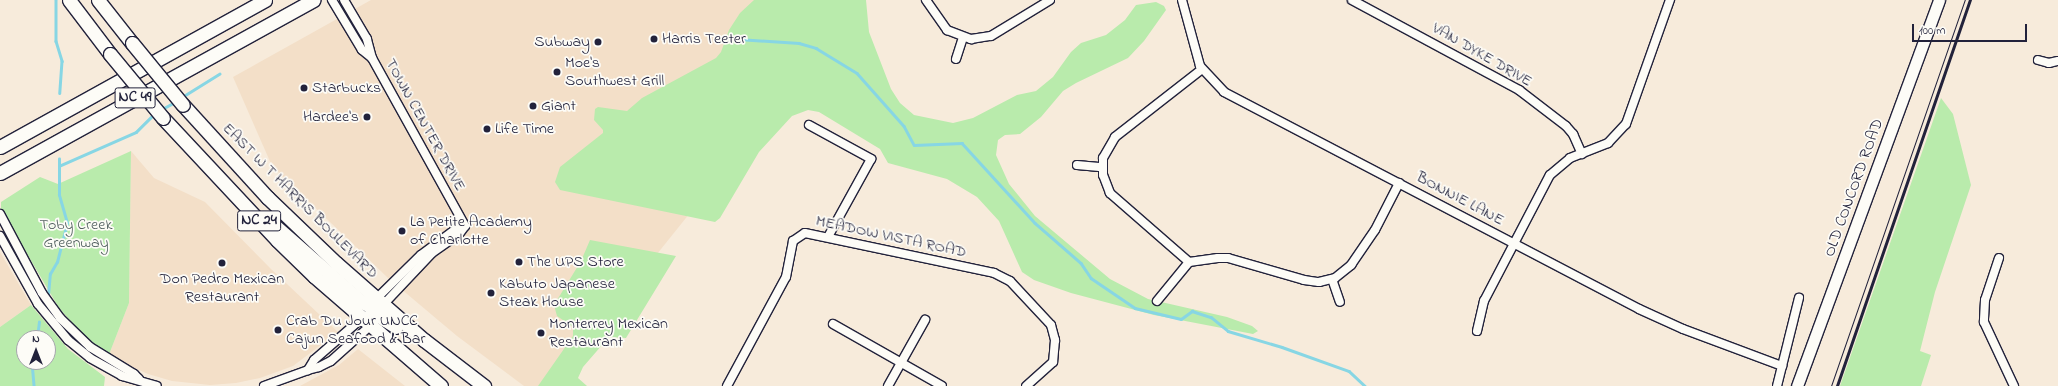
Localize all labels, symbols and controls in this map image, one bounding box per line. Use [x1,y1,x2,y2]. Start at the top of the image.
scale bar [1914,16,2029,42]
street label: VAN DYKE DRIVE [1429,19,1535,91]
text: 100 m [1919,22,1946,40]
place label: Harris Teeter [662,29,746,49]
place label: Subway [534,32,590,52]
marker: Harris Teeter [649,34,659,44]
marker: Subway [593,37,603,47]
place label: Moe's Southwest Grill [565,53,664,91]
street label: TOWN CENTER DRIVE [381,55,469,195]
marker: Moe's Southwest Grill [552,67,562,77]
place label: Starbucks [312,78,381,98]
marker: Starbucks [299,83,309,93]
road number: NC 49 [114,85,156,111]
place label: Giant [541,96,576,116]
marker: Giant [528,101,538,111]
place label: Hardee's [303,107,359,127]
marker: Hardee's [362,112,372,122]
street label: OLD CONCORD ROAD [1820,116,1888,260]
street label: EAST W T HARRIS BOULEVARD [218,119,382,283]
place label: Life Time [495,119,554,139]
marker: Life Time [482,124,492,134]
street label: BONNIE LANE [1413,168,1507,230]
road number: NC 24 [237,208,281,234]
place label: La Petite Academy of Charlotte [410,212,532,250]
street label: MEADOW VISTA ROAD [814,212,968,262]
park label: Toby Creek Greenway [40,215,112,253]
marker: La Petite Academy of Charlotte [397,226,407,236]
place label: The UPS Store [527,252,624,272]
marker: The UPS Store [514,257,524,267]
marker: Don Pedro Mexican Restaurant [217,258,227,268]
place label: Don Pedro Mexican Restaurant [160,269,284,307]
place label: Kabuto Japanese Steak House [499,274,615,312]
marker: Kabuto Japanese Steak House [486,288,496,298]
place label: Crab Du Jour UNCC Cajun Seafood & Bar [286,311,425,349]
place label: Monterrey Mexican Restaurant [549,314,668,352]
marker: Crab Du Jour UNCC Cajun Seafood & Bar [273,325,283,335]
marker: Monterrey Mexican Restaurant [536,328,546,338]
north arrow [16,330,56,370]
text: N [32,331,40,347]

